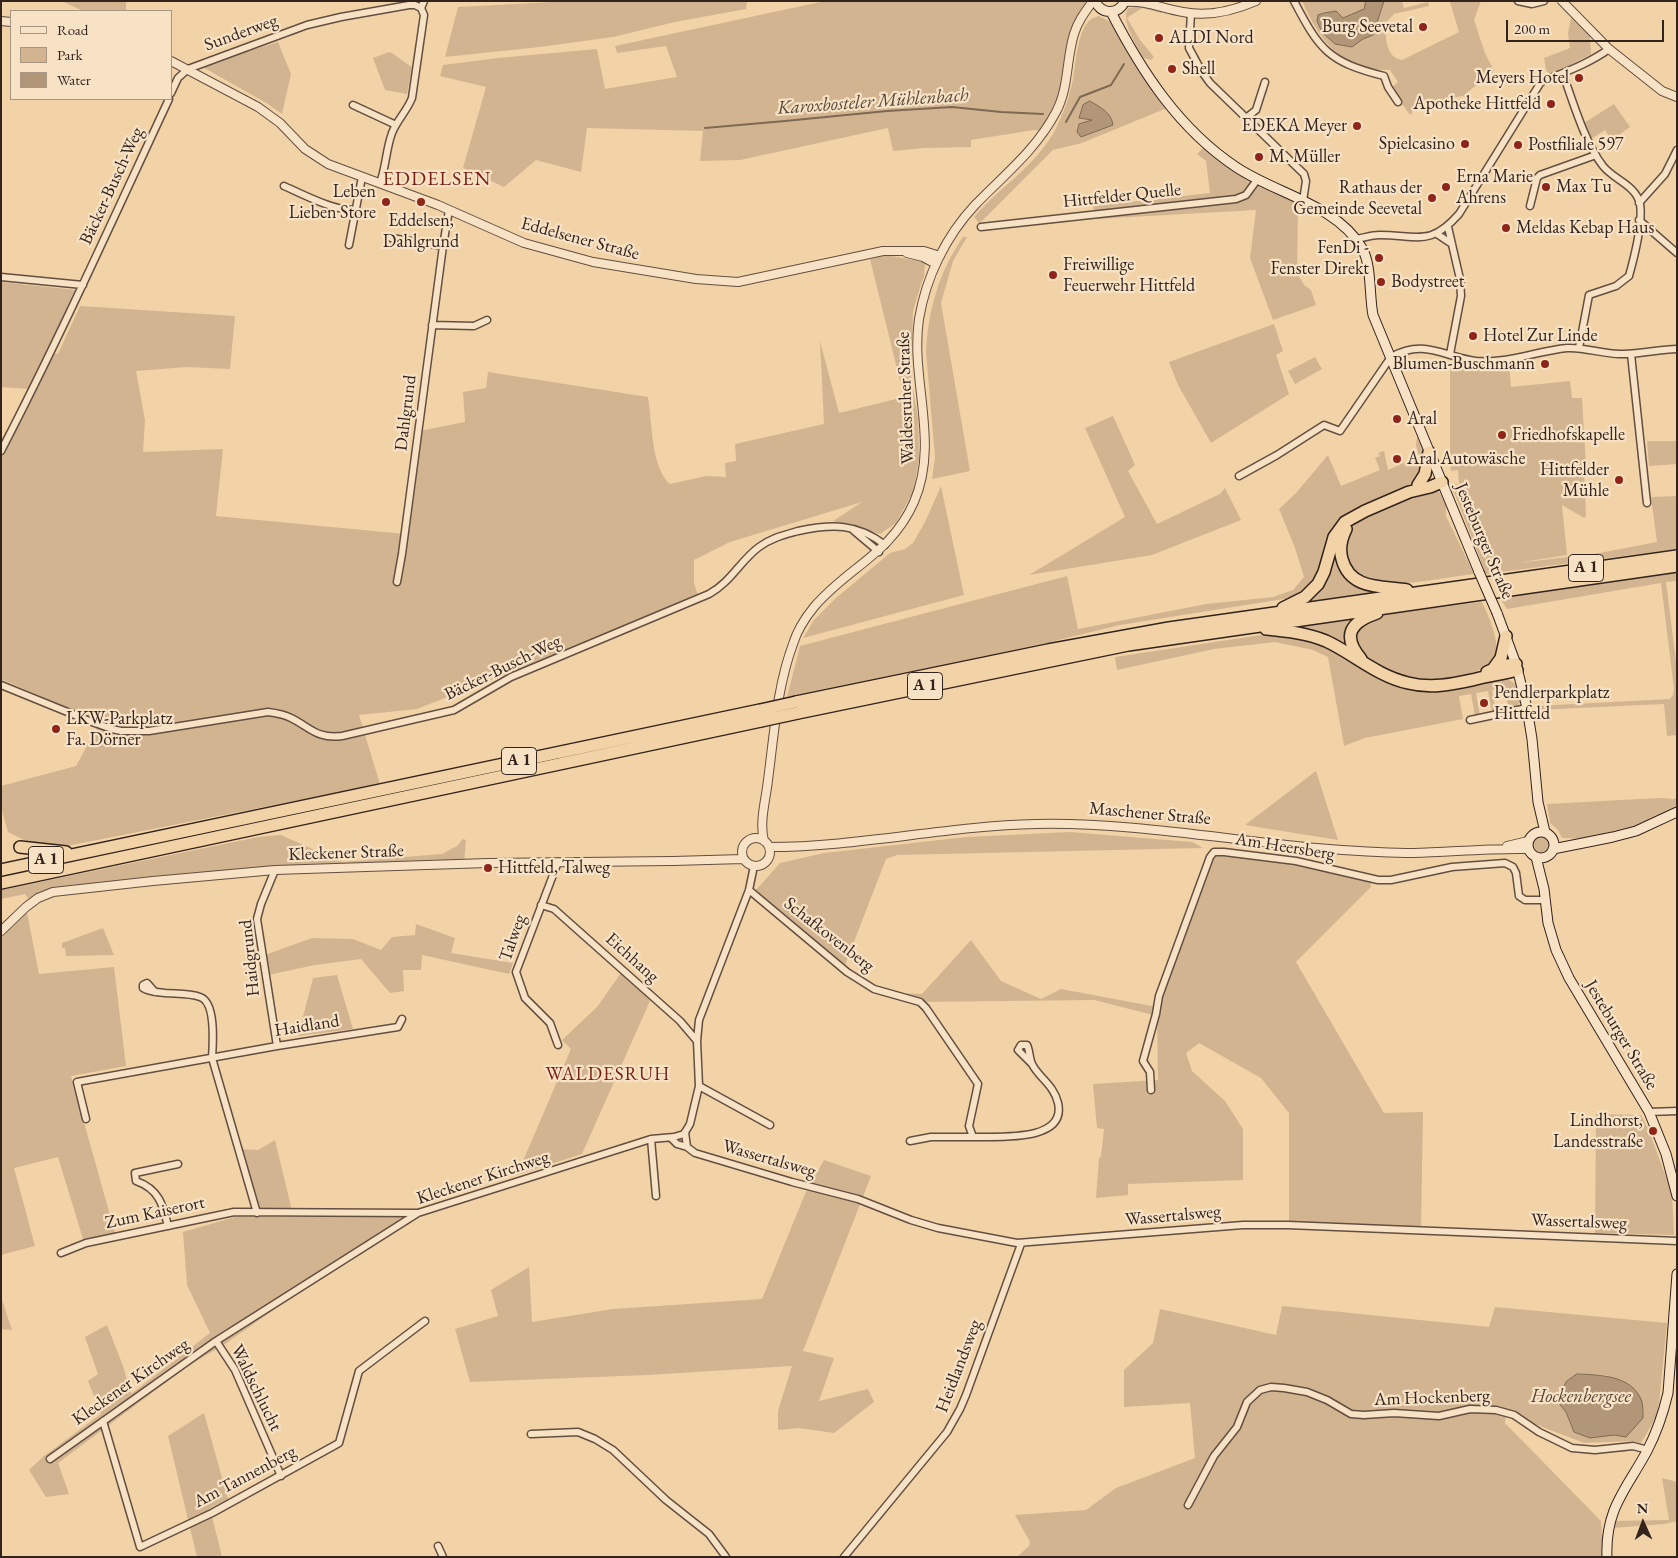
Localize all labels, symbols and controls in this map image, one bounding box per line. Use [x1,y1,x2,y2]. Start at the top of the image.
legend [10,10,172,100]
street label: Sunderweg [201,10,281,56]
scale bar [1508,10,1666,42]
place label: Burg Seevetal [1322,16,1413,38]
text: 200 m [1514,19,1550,38]
text: Road [57,20,88,39]
marker: Burg Seevetal [1417,21,1429,33]
place label: ALDI Nord [1169,27,1254,49]
marker: ALDI Nord [1153,32,1165,44]
text: Park [57,45,83,64]
place label: Shell [1182,58,1215,80]
marker: Shell [1166,63,1178,75]
place label: Meyers Hotel [1476,67,1569,89]
text: Water [57,70,91,89]
marker: Meyers Hotel [1573,72,1585,84]
water label: Karoxbosteler Mühlenbach [777,84,969,120]
place label: Apotheke Hittfeld [1413,93,1541,115]
marker: Apotheke Hittfeld [1545,98,1557,110]
place label: EDEKA Meyer [1241,115,1347,137]
marker: EDEKA Meyer [1351,120,1363,132]
street label: Bäcker-Busch-Weg [75,124,149,248]
place label: Spielcasino [1379,133,1455,155]
place label: Postfiliale 597 [1528,134,1624,156]
marker: Spielcasino [1459,138,1471,150]
marker: Postfiliale 597 [1512,139,1524,151]
place label: M. Müller [1269,146,1340,168]
marker: M. Müller [1253,151,1265,163]
place label: Erna Marie Ahrens [1456,166,1533,208]
district label: EDDELSEN [382,168,492,192]
place label: Max Tu [1556,176,1612,198]
place label: Rathaus der Gemeinde Seevetal [1293,177,1422,220]
street label: Hittfelder Quelle [1062,179,1182,213]
place label: Leben Lieben Store [289,181,376,223]
marker: Erna Marie Ahrens [1440,181,1452,193]
marker: Max Tu [1540,181,1552,193]
marker: Rathaus der Gemeinde Seevetal [1426,192,1438,204]
marker: Leben Lieben Store [380,196,392,208]
marker: Eddelsen, Dahlgrund [415,196,427,208]
place label: Eddelsen, Dahlgrund [383,210,459,252]
street label: Eddelsener Straße [519,213,641,265]
place label: Meldas Kebap Haus [1516,217,1654,239]
marker: Meldas Kebap Haus [1500,222,1512,234]
place label: FenDi - Fenster Direkt [1271,237,1369,280]
marker: FenDi - Fenster Direkt [1373,252,1385,264]
place label: Freiwillige Feuerwehr Hittfeld [1063,254,1195,296]
marker: Freiwillige Feuerwehr Hittfeld [1047,269,1059,281]
place label: Bodystreet [1391,271,1464,293]
marker: Bodystreet [1375,276,1387,288]
place label: Hotel Zur Linde [1483,325,1598,347]
marker: Hotel Zur Linde [1467,330,1479,342]
street label: Waldesruher Straße [893,331,919,465]
place label: Blumen-Buschmann [1393,353,1535,375]
marker: Blumen-Buschmann [1539,358,1551,370]
street label: Dahlgrund [391,374,421,452]
place label: Aral [1407,408,1437,430]
marker: Aral [1391,413,1403,425]
place label: Friedhofskapelle [1512,424,1625,446]
marker: Friedhofskapelle [1496,429,1508,441]
place label: Aral Autowäsche [1407,448,1525,470]
marker: Aral Autowäsche [1391,453,1403,465]
place label: Hittfelder Mühle [1540,459,1609,502]
marker: Hittfelder Mühle [1613,474,1625,486]
street label: Jesteburger Straße [1450,480,1518,602]
road number: A 1 [1568,554,1604,582]
street label: Bäcker-Busch-Weg [441,630,565,706]
road number: A 1 [908,672,942,699]
place label: Pendlerparkplatz Hittfeld [1494,682,1610,724]
marker: Pendlerparkplatz Hittfeld [1478,697,1490,709]
place label: LKW-Parkplatz Fa. Dörner [66,708,173,751]
marker: LKW-Parkplatz Fa. Dörner [50,723,62,735]
road number: A 1 [502,748,536,774]
street label: Maschener Straße [1088,798,1212,830]
street label: Am Heersberg [1234,828,1336,866]
street label: Kleckener Straße [288,840,404,866]
road number: A 1 [28,846,64,874]
place label: Hittfeld, Talweg [498,857,610,879]
marker: Hittfeld, Talweg [482,862,494,874]
street label: Schafkovenberg [779,893,879,977]
street label: Talweg [495,912,531,964]
street label: Haidgrund [235,918,265,998]
street label: Eichhang [601,928,663,988]
street label: Jesteburger Straße [1580,976,1662,1094]
street label: Haidland [273,1010,341,1042]
district label: WALDESRUH [544,1064,672,1086]
place label: Lindhorst, Landesstraße [1553,1110,1643,1152]
marker: Lindhorst, Landesstraße [1647,1125,1659,1137]
street label: Wassertalsweg [720,1135,818,1183]
street label: Kleckener Kirchweg [414,1146,552,1210]
street label: Zum Kaiserort [103,1192,207,1234]
street label: Wassertalsweg [1124,1201,1222,1231]
street label: Wassertalsweg [1531,1210,1627,1234]
street label: Heidlandsweg [931,1316,987,1416]
street label: Kleckener Kirchweg [68,1334,194,1430]
street label: Waldschlucht [226,1341,286,1435]
street label: Am Hockenberg [1374,1385,1490,1411]
water label: Hockenbergsee [1531,1386,1631,1408]
street label: Am Tannenberg [190,1441,300,1513]
north arrow [1618,1498,1668,1548]
text: N [1636,1499,1648,1517]

